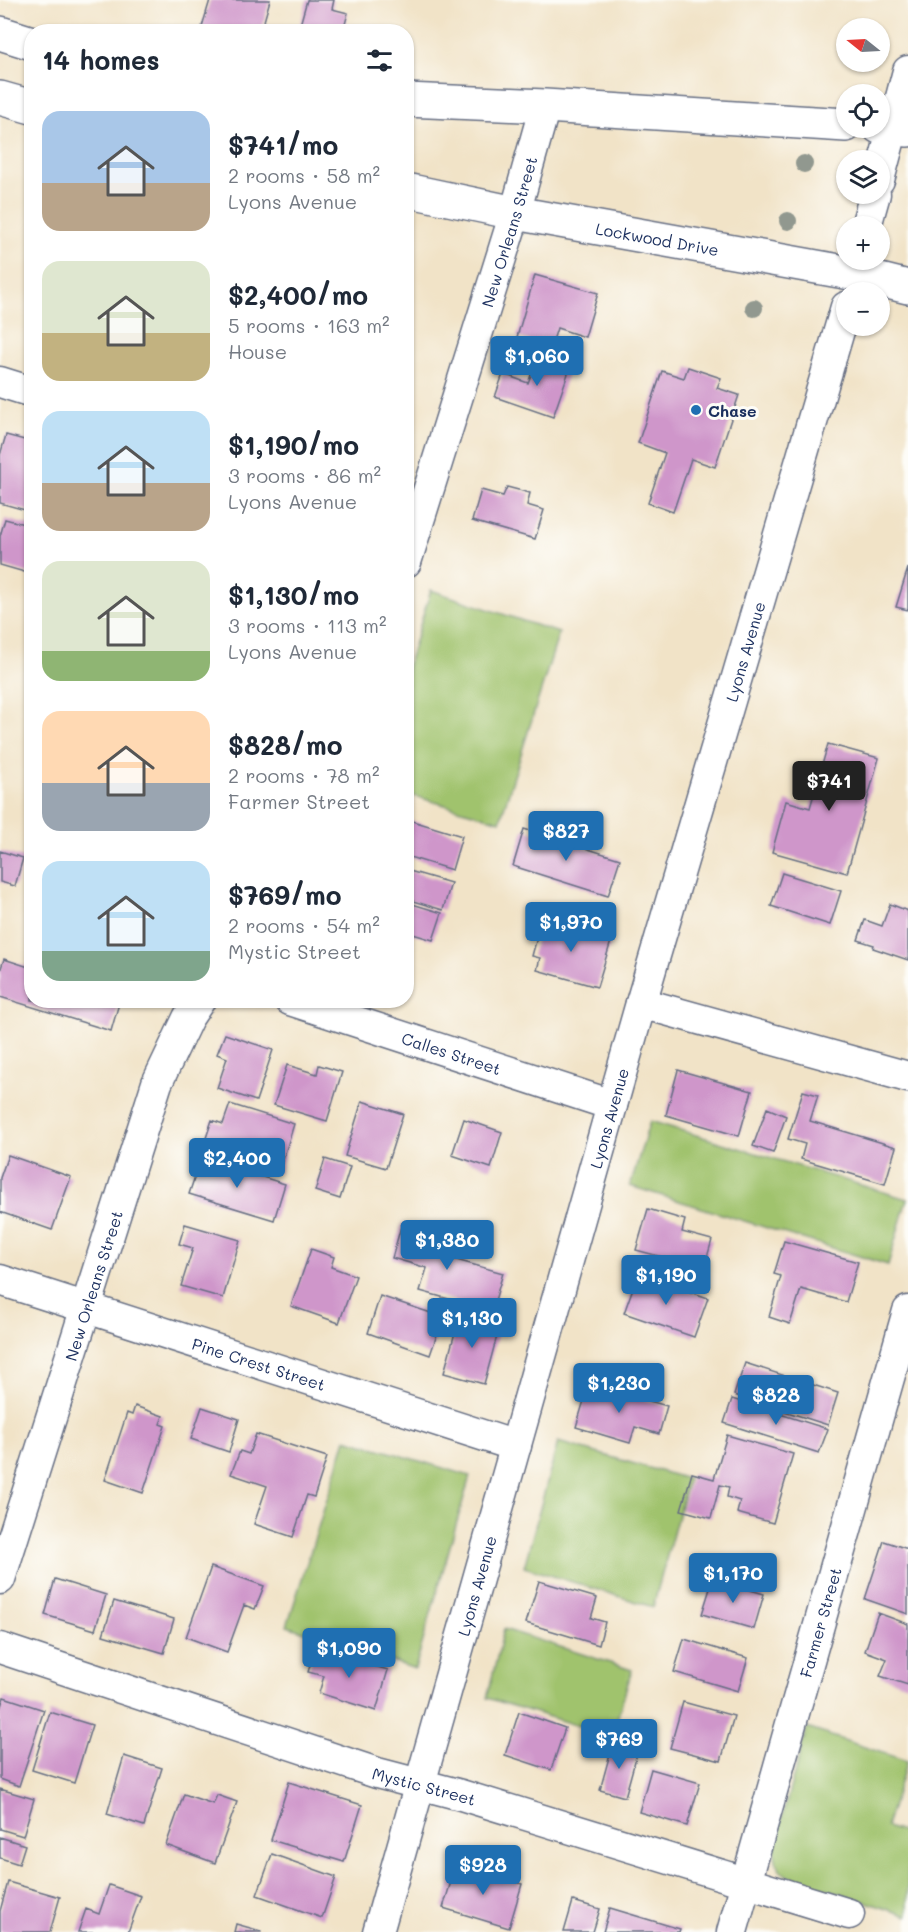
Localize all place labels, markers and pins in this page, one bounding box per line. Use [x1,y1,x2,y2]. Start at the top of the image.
pin: $1,060 [488,336,586,387]
place label: Chase [708,400,757,421]
marker: Chase [689,403,703,417]
pin: $741 [793,761,865,812]
pin: $827 [530,811,602,862]
pin: $1,970 [522,902,620,953]
pin: $2,400 [188,1138,286,1189]
pin: $1,380 [398,1220,496,1271]
pin: $1,190 [617,1255,715,1306]
pin: $1,130 [423,1298,521,1349]
pin: $1,230 [570,1363,668,1414]
pin: $828 [740,1375,812,1426]
pin: $1,170 [684,1553,782,1604]
pin: $1,090 [300,1628,398,1679]
pin: $769 [583,1719,655,1770]
pin: $928 [447,1845,519,1896]

